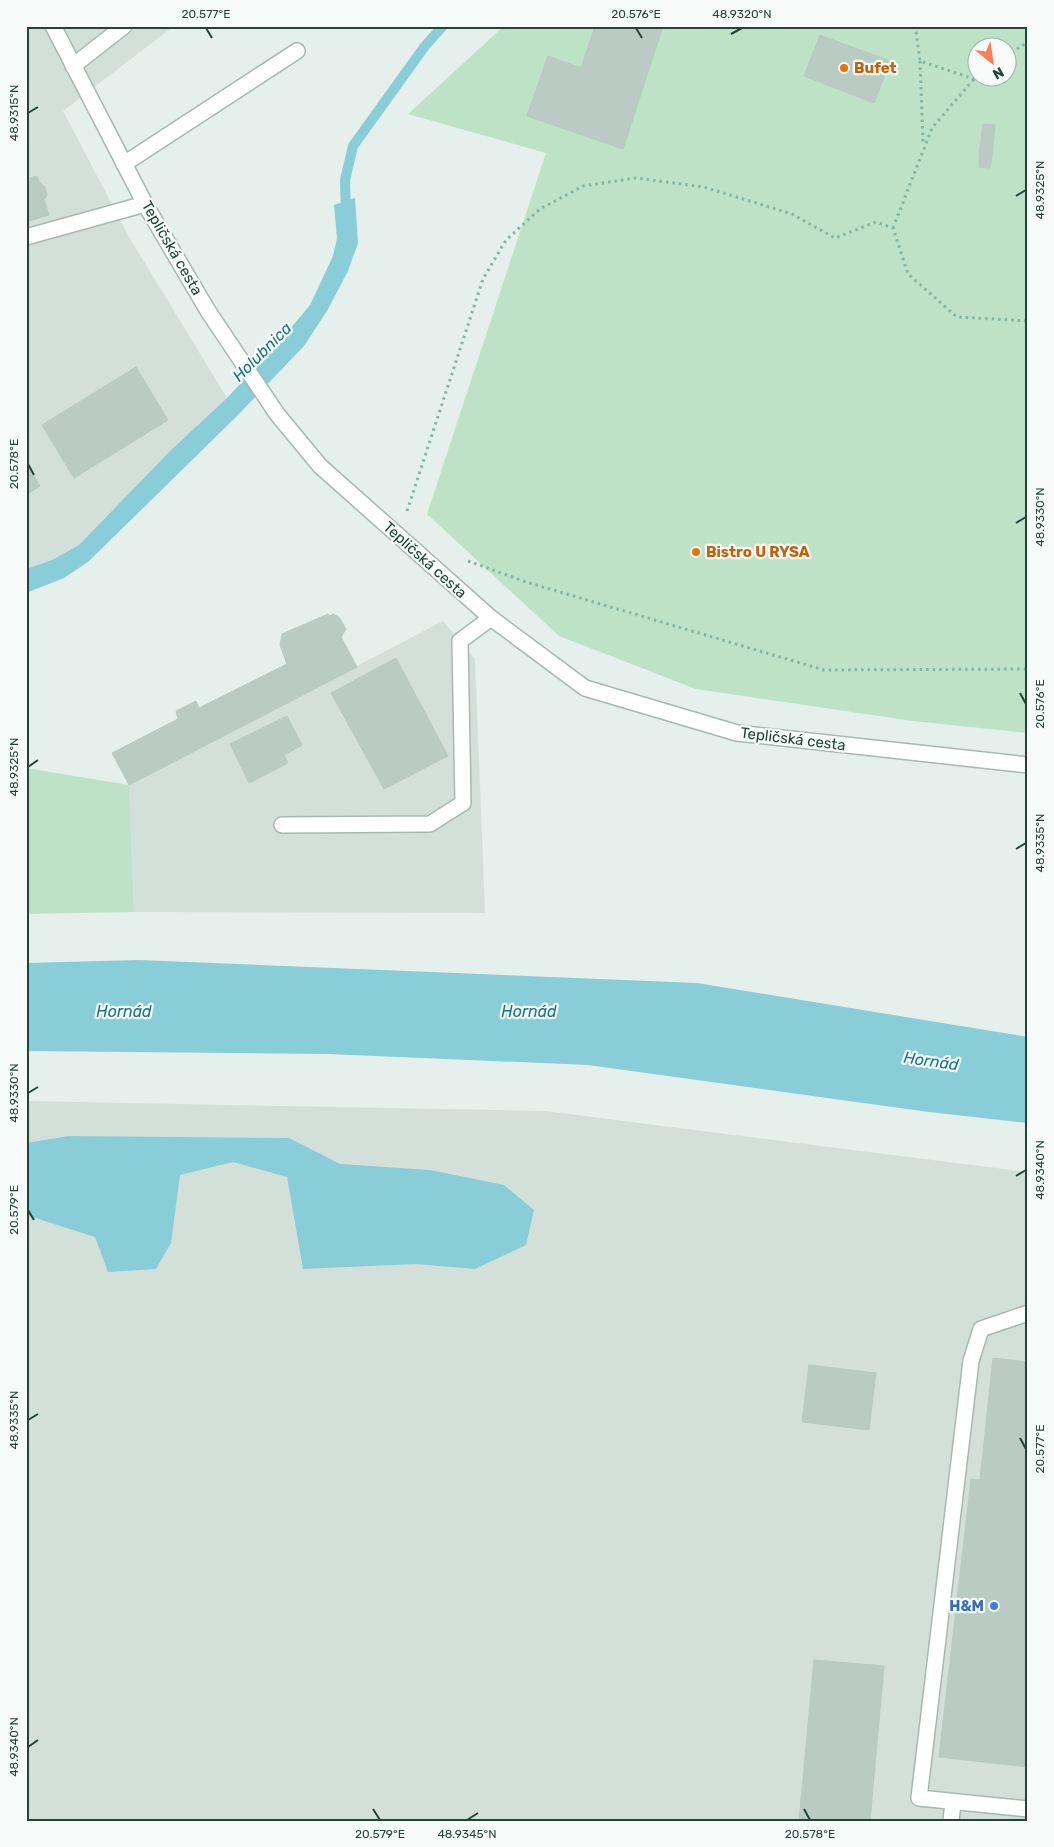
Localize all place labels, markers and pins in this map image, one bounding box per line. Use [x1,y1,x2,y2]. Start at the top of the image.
place label: Bufet [854,59,897,77]
marker: Bufet [838,62,850,74]
place label: Bistro U RYSA [706,543,810,561]
marker: Bistro U RYSA [690,546,702,558]
place label: H&M [949,1597,984,1615]
marker: H&M [988,1600,1000,1612]

